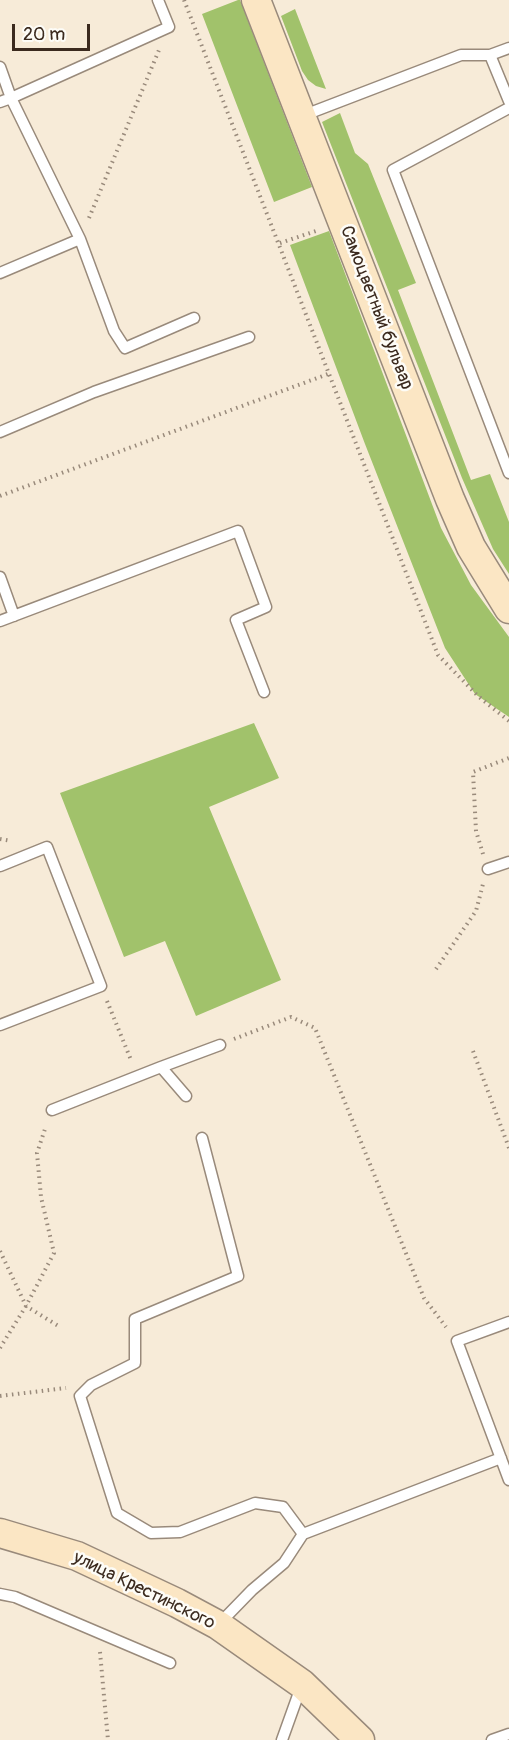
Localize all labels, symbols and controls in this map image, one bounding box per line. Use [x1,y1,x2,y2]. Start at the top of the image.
scale bar [15,12,93,50]
text: 20 m [23,23,65,46]
street label: Самоцветный бульвар [335,223,417,393]
street label: улица Крестинского [70,1547,218,1635]

